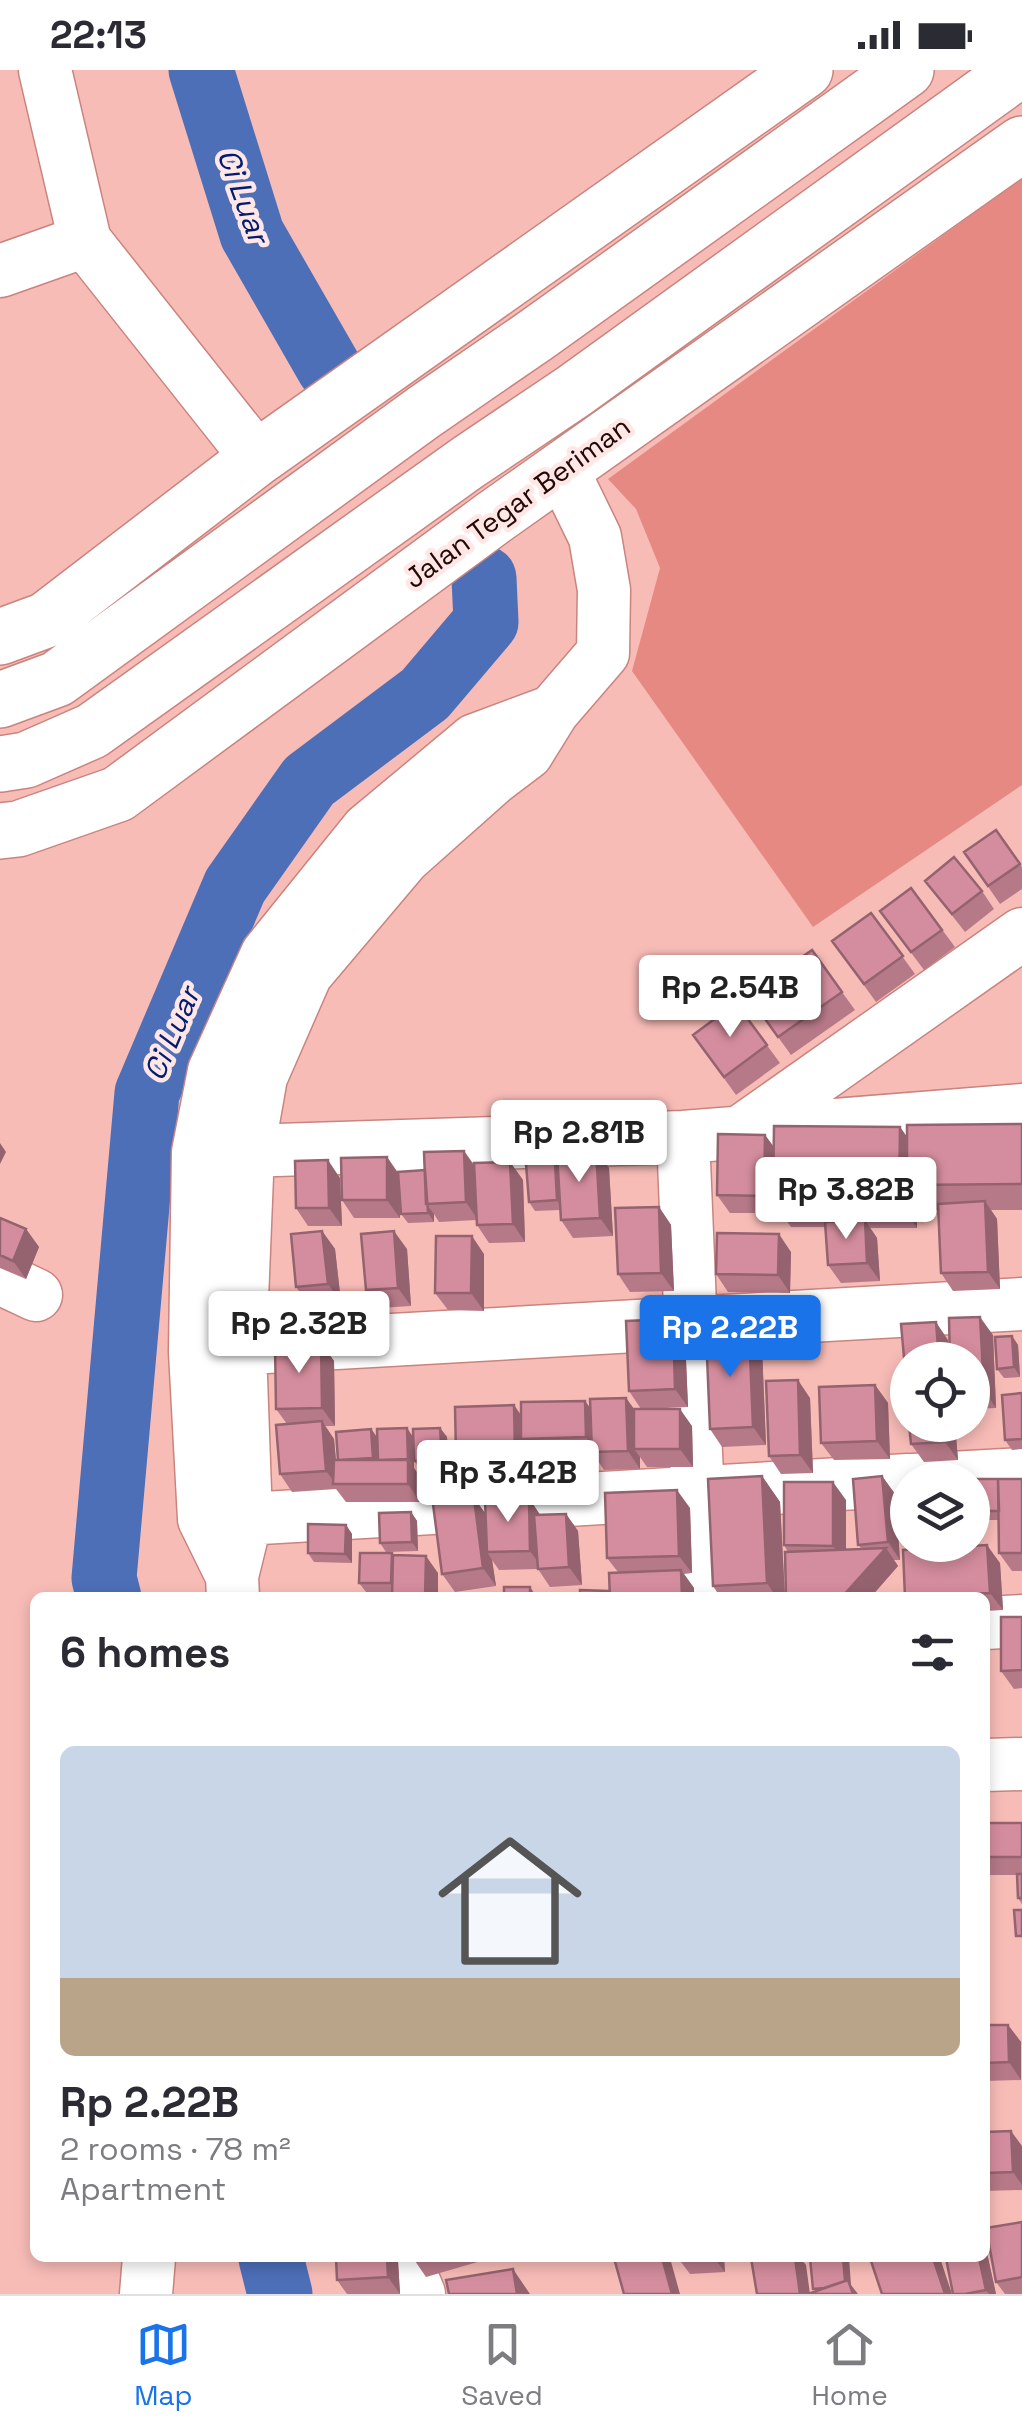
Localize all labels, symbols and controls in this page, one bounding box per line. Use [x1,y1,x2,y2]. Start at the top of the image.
text: 22:13 [50,11,147,59]
water label: Ci Luar [208,143,279,251]
street label: Jalan Tegar Beriman [397,408,637,596]
pin: Rp 2.54B [627,955,833,1040]
text: Rp 2.54B [661,967,799,1007]
water label: Ci Luar [135,979,210,1086]
pin: Rp 2.81B [476,1100,682,1185]
text: Rp 2.81B [513,1112,645,1152]
pin: Rp 3.82B [743,1157,949,1242]
text: Rp 3.82B [777,1169,915,1209]
pin: Rp 2.32B [196,1291,402,1376]
pin: Rp 2.22B [627,1295,833,1380]
text: Rp 2.32B [230,1303,368,1343]
text: Rp 2.22B [662,1307,798,1347]
map controls [890,1342,990,1562]
button: locate [890,1342,990,1442]
pin: Rp 3.42B [405,1440,611,1525]
text: Rp 3.42B [439,1452,577,1492]
button: layers [890,1462,990,1562]
icon: filters [905,1625,960,1680]
text: 6 homes [60,1626,230,1679]
icon: home [420,1811,600,1991]
text: Rp 2.22B [60,2076,239,2129]
text: 2 rooms · 78 m² [60,2129,291,2169]
text: Apartment [60,2169,226,2209]
tab: Map [134,2317,193,2413]
tab: Saved [461,2317,543,2413]
tab: Home [811,2317,888,2413]

